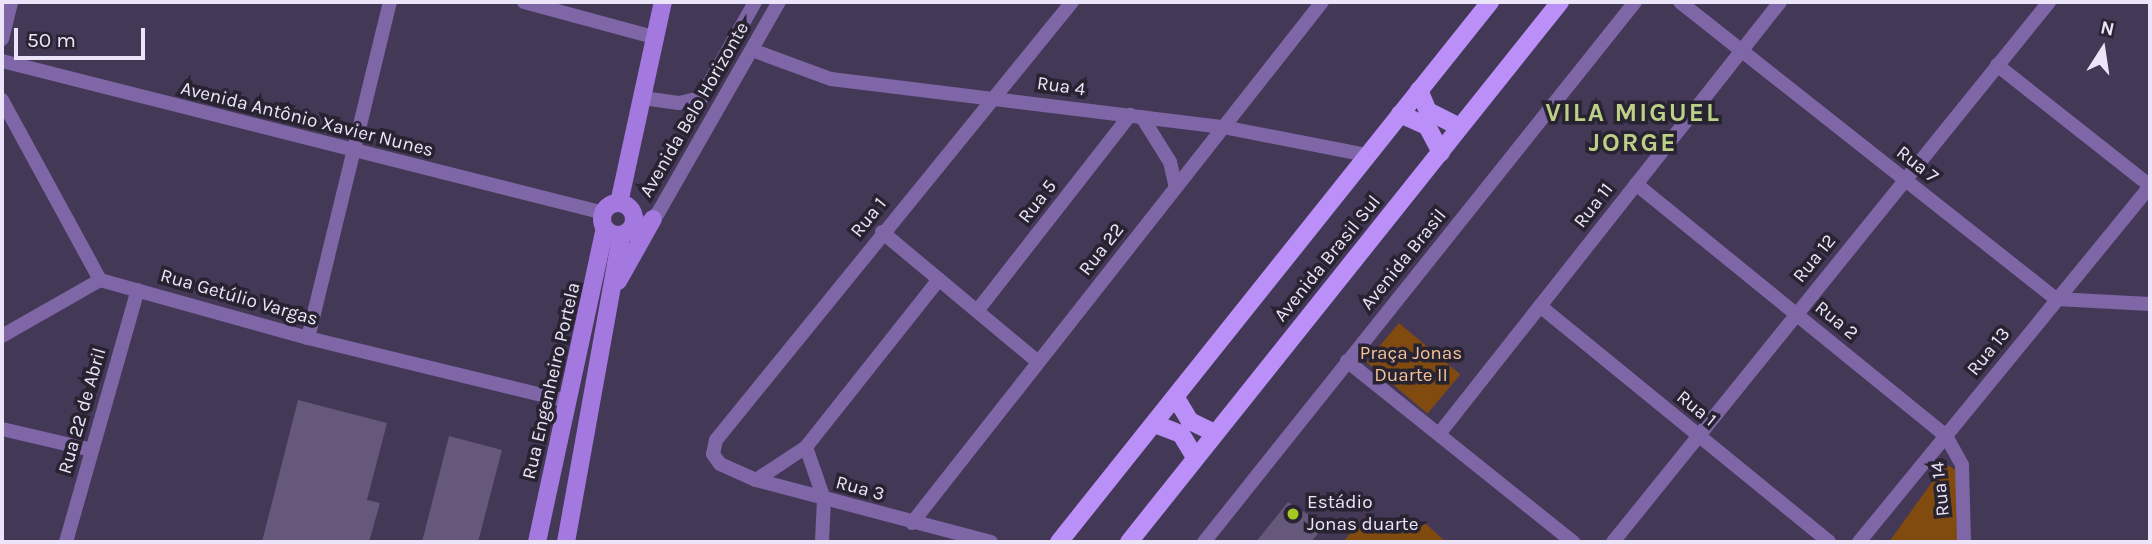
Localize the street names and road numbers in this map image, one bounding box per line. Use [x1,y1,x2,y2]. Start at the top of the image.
street label: Avenida Belo Horizonte [636,18,754,202]
street label: Rua 4 [1035,72,1087,102]
street label: Avenida Antônio Xavier Nunes [178,78,436,162]
street label: Rua 7 [1891,142,1943,188]
street label: Rua 5 [1014,176,1062,228]
street label: Rua 11 [1569,179,1619,233]
street label: Avenida Brasil Sul [1270,191,1386,327]
street label: Rua 1 [846,194,892,242]
street label: Avenida Brasil [1356,205,1452,315]
street label: Rua 22 [1075,219,1129,281]
street label: Rua 12 [1789,230,1841,288]
street label: Rua Getúlio Vargas [158,265,320,331]
street label: Rua Engenheiro Portela [518,280,586,482]
street label: Rua 2 [1810,297,1862,345]
street label: Rua 13 [1963,323,2015,381]
street label: Rua 22 de Abril [54,345,112,477]
street label: Rua 1 [1672,386,1720,432]
street label: Rua 14 [1927,460,1955,518]
street label: Rua 3 [833,472,887,506]

